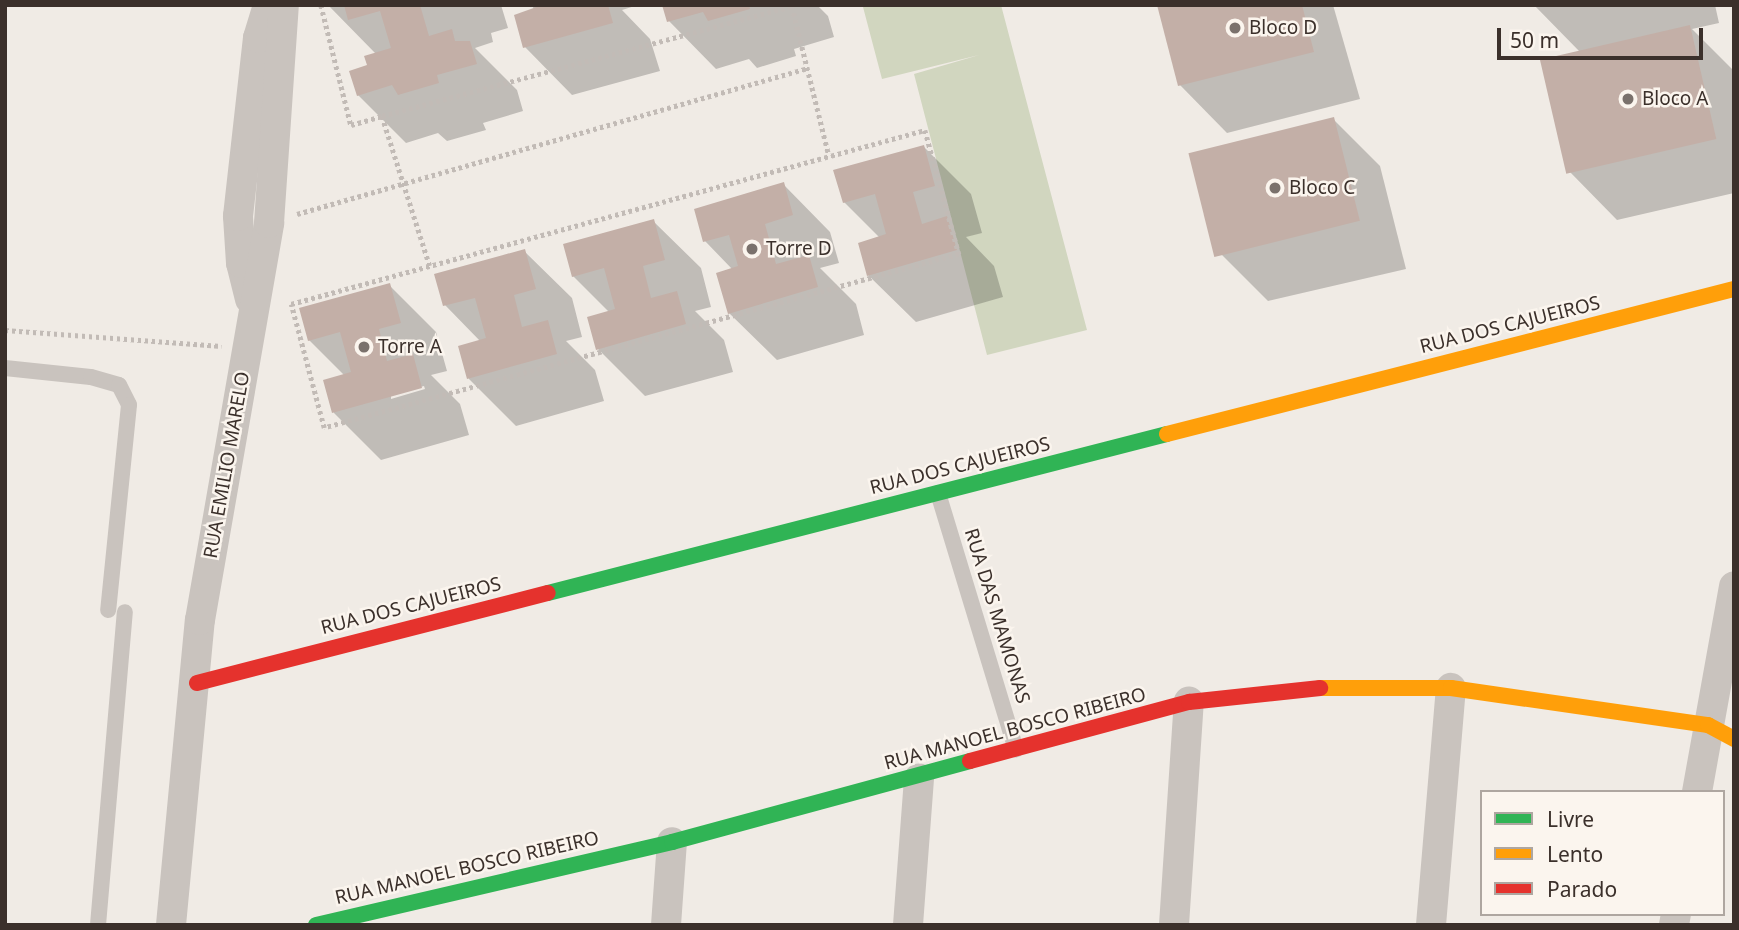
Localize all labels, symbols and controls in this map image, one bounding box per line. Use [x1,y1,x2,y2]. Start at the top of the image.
scale bar [1501,14,1708,58]
place label: Bloco D [1249,17,1317,39]
marker: Bloco D [1227,20,1243,36]
text: 50 m [1510,26,1559,54]
place label: Bloco A [1642,88,1708,110]
marker: Bloco A [1620,91,1636,107]
place label: Bloco C [1289,177,1355,199]
marker: Bloco C [1267,180,1283,196]
place label: Torre D [766,238,832,260]
marker: Torre D [744,241,760,257]
street label: RUA DOS CAJUEIROS [1418,292,1602,358]
place label: Torre A [378,336,442,358]
marker: Torre A [356,339,372,355]
street label: RUA EMILIO MARELO [199,370,255,560]
street label: RUA DOS CAJUEIROS [868,433,1052,499]
street label: RUA DAS MAMONAS [959,526,1035,706]
street label: RUA DOS CAJUEIROS [319,573,503,639]
street label: RUA MANOEL BOSCO RIBEIRO [882,683,1148,775]
legend [1480,790,1725,916]
text: Livre [1547,805,1594,833]
street label: RUA MANOEL BOSCO RIBEIRO [333,827,601,909]
text: Lento [1547,840,1603,868]
text: Parado [1547,875,1617,903]

